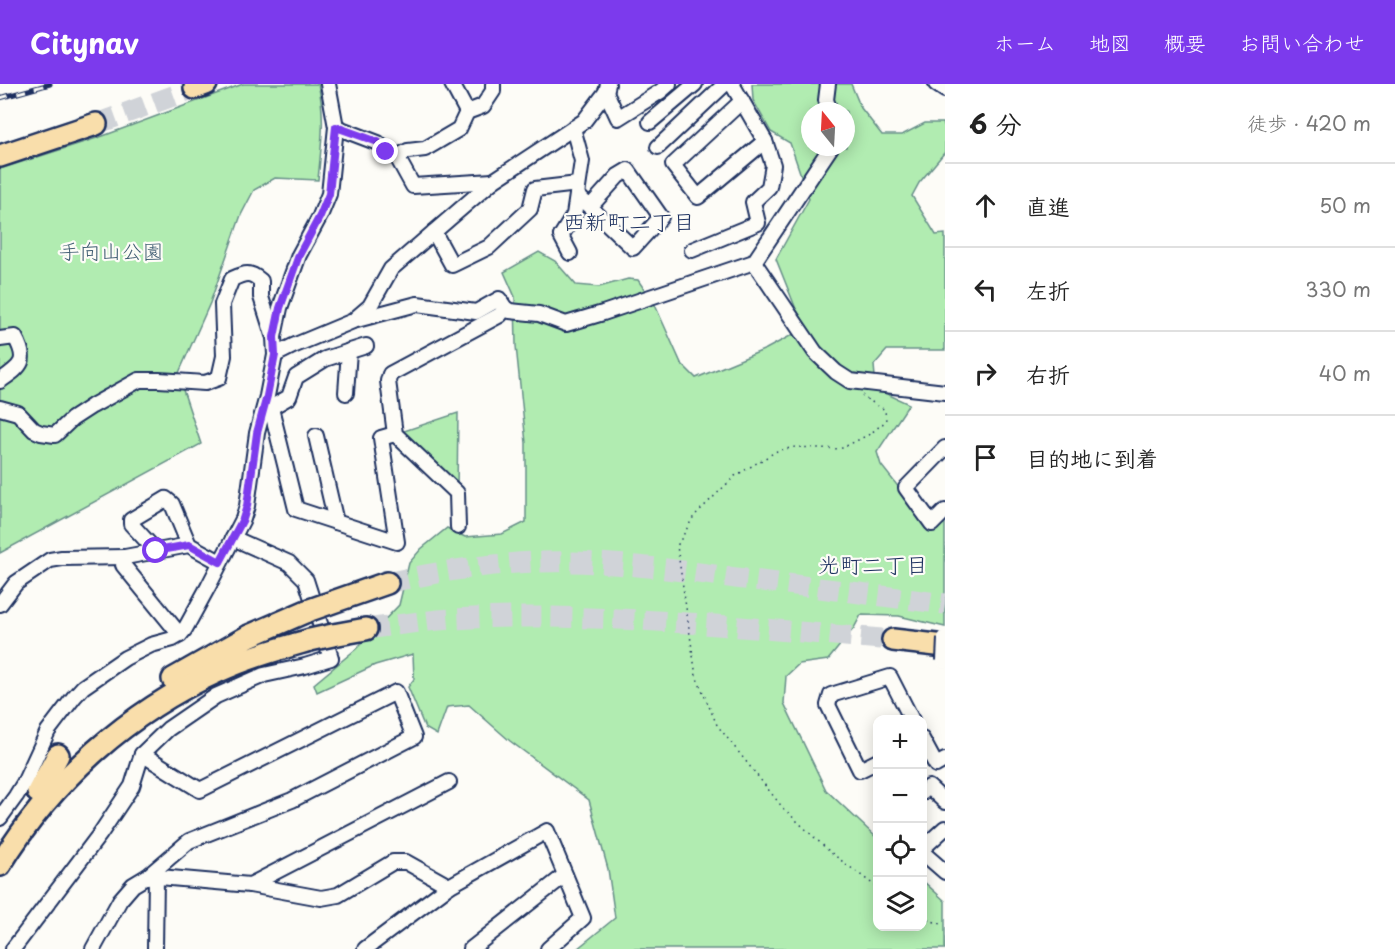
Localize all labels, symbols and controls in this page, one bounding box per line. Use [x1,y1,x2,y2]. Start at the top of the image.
text: Citynav [30,21,139,64]
text: ホーム [994,26,1056,58]
text: 地図 [1089,26,1131,58]
text: 概要 [1164,26,1206,58]
text: お問い合わせ [1239,26,1365,58]
north arrow [801,102,855,156]
text: 6 分 [969,104,1022,143]
text: 徒歩 · 420 m [1247,108,1371,138]
route end [372,138,398,164]
icon: ahead [969,189,1002,222]
text: 直進 [1026,189,1070,222]
text: 50 m [1319,190,1371,220]
district label: 西新町二丁目 [563,204,695,237]
park label: 手向山公園 [59,234,164,266]
icon: left [969,273,1002,306]
text: 左折 [1026,273,1070,306]
text: 330 m [1305,274,1371,304]
icon: right [969,357,1002,390]
text: 右折 [1026,357,1070,390]
text: 40 m [1319,358,1371,388]
icon: arrive [969,441,1002,474]
text: 目的地に到着 [1026,441,1158,474]
route start [142,537,168,563]
district label: 光町二丁目 [818,547,928,580]
map controls [873,715,927,931]
button: + [873,715,927,769]
button: − [873,769,927,823]
button: locate [873,823,927,877]
button: layers [873,877,927,931]

